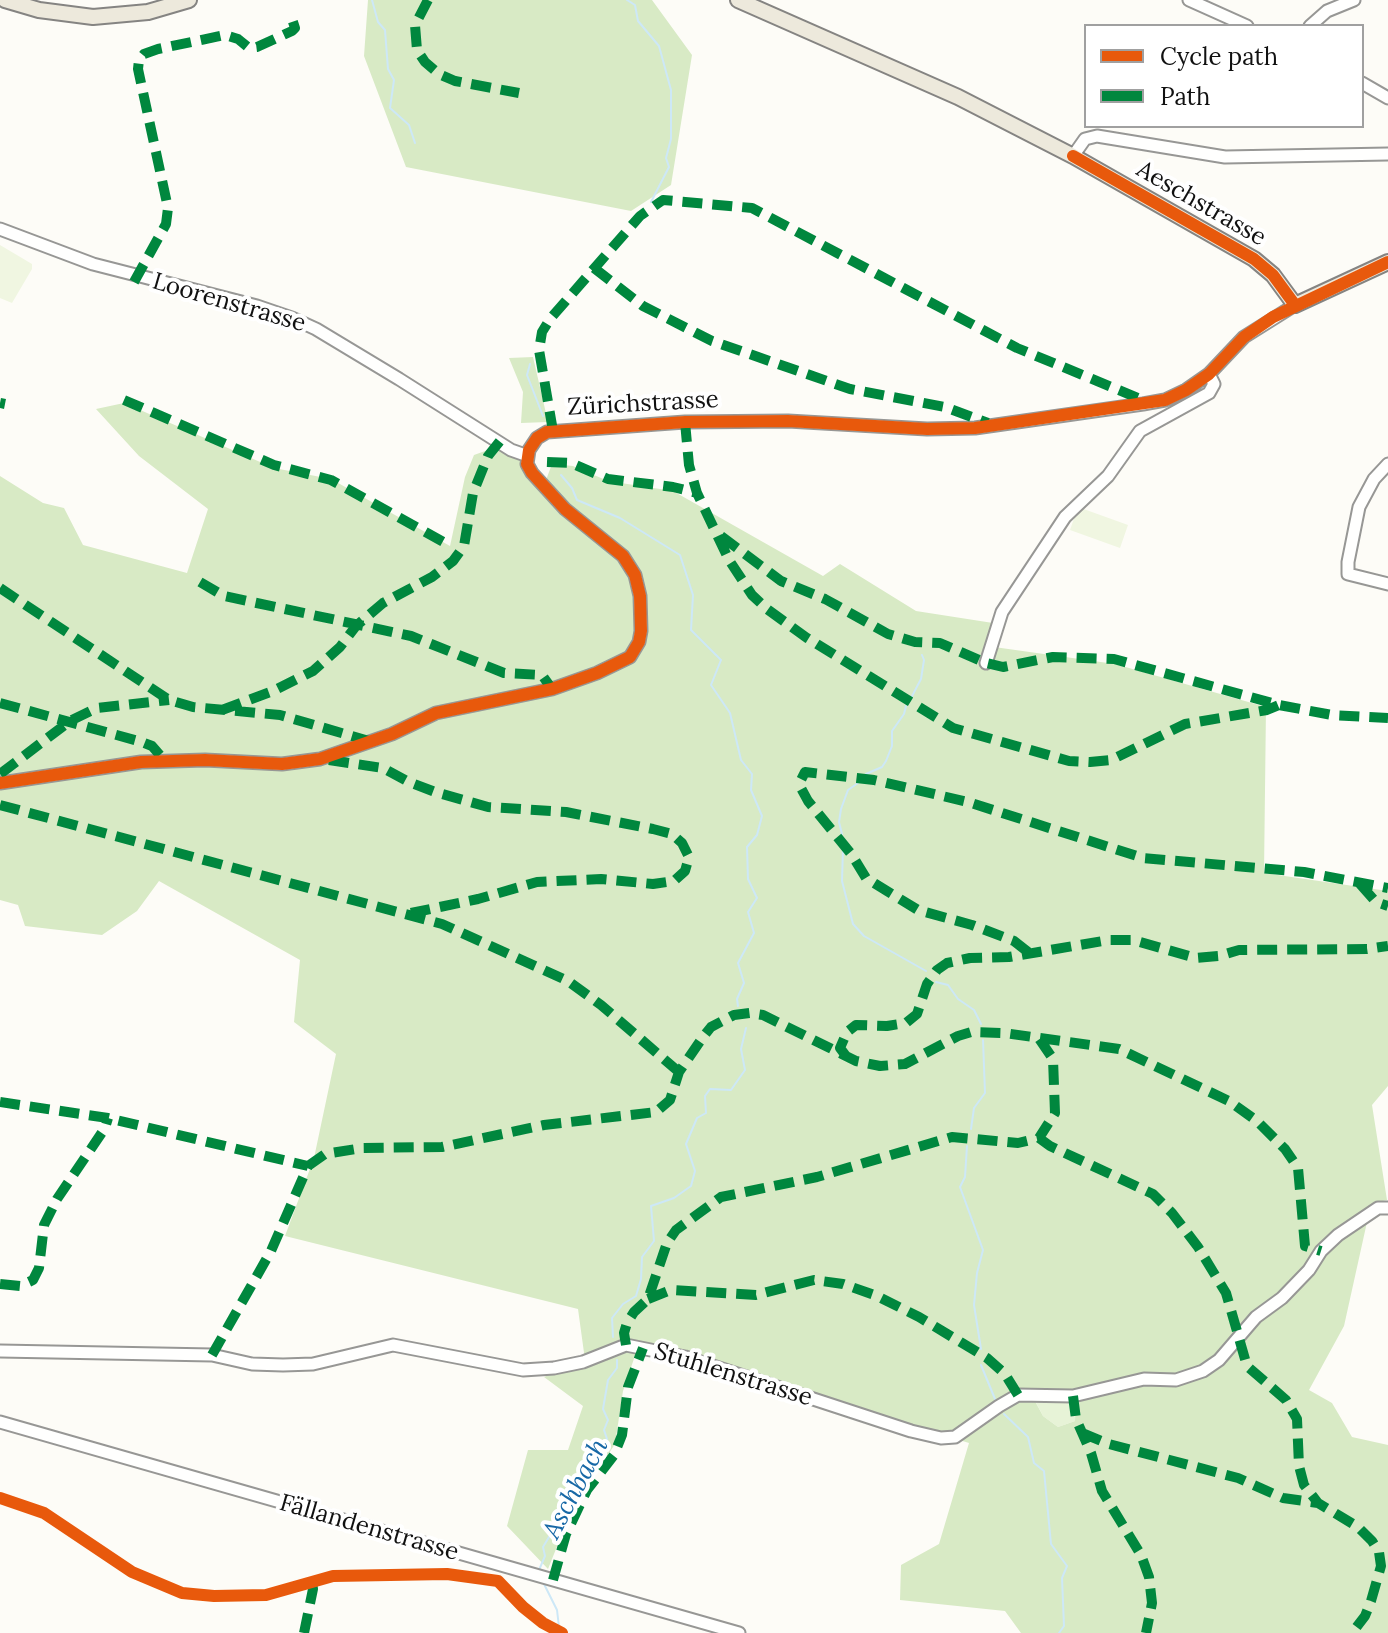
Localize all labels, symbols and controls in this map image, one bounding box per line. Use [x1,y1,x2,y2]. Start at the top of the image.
legend [1084,24,1364,128]
text: Cycle path [1160,41,1278,72]
text: Path [1160,81,1210,112]
street label: Aeschstrasse [1131,155,1271,253]
street label: Loorenstrasse [149,267,309,339]
street label: Zürichstrasse [567,386,719,422]
street label: Stuhlenstrasse [650,1337,816,1413]
water label: Aschbach [537,1433,615,1545]
street label: Fällandenstrasse [276,1489,462,1567]

